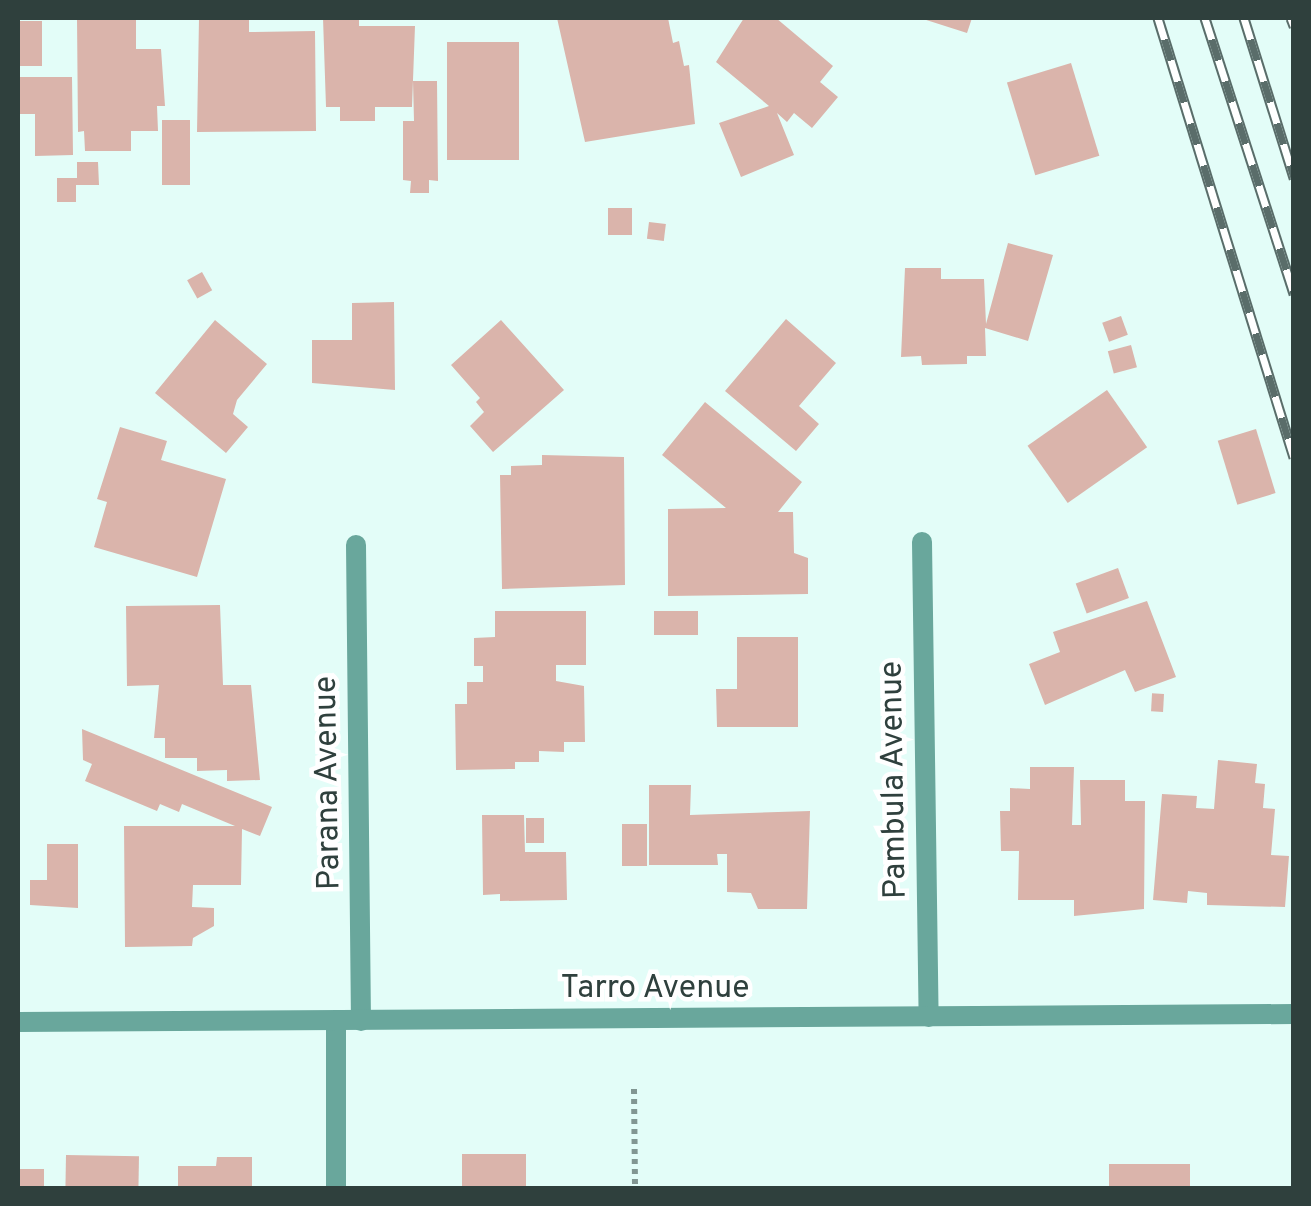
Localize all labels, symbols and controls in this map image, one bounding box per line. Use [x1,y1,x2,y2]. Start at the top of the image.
street label: Pambula Avenue [874,660,916,900]
street label: Parana Avenue [308,675,350,891]
street label: Tarro Avenue [560,970,750,1008]

